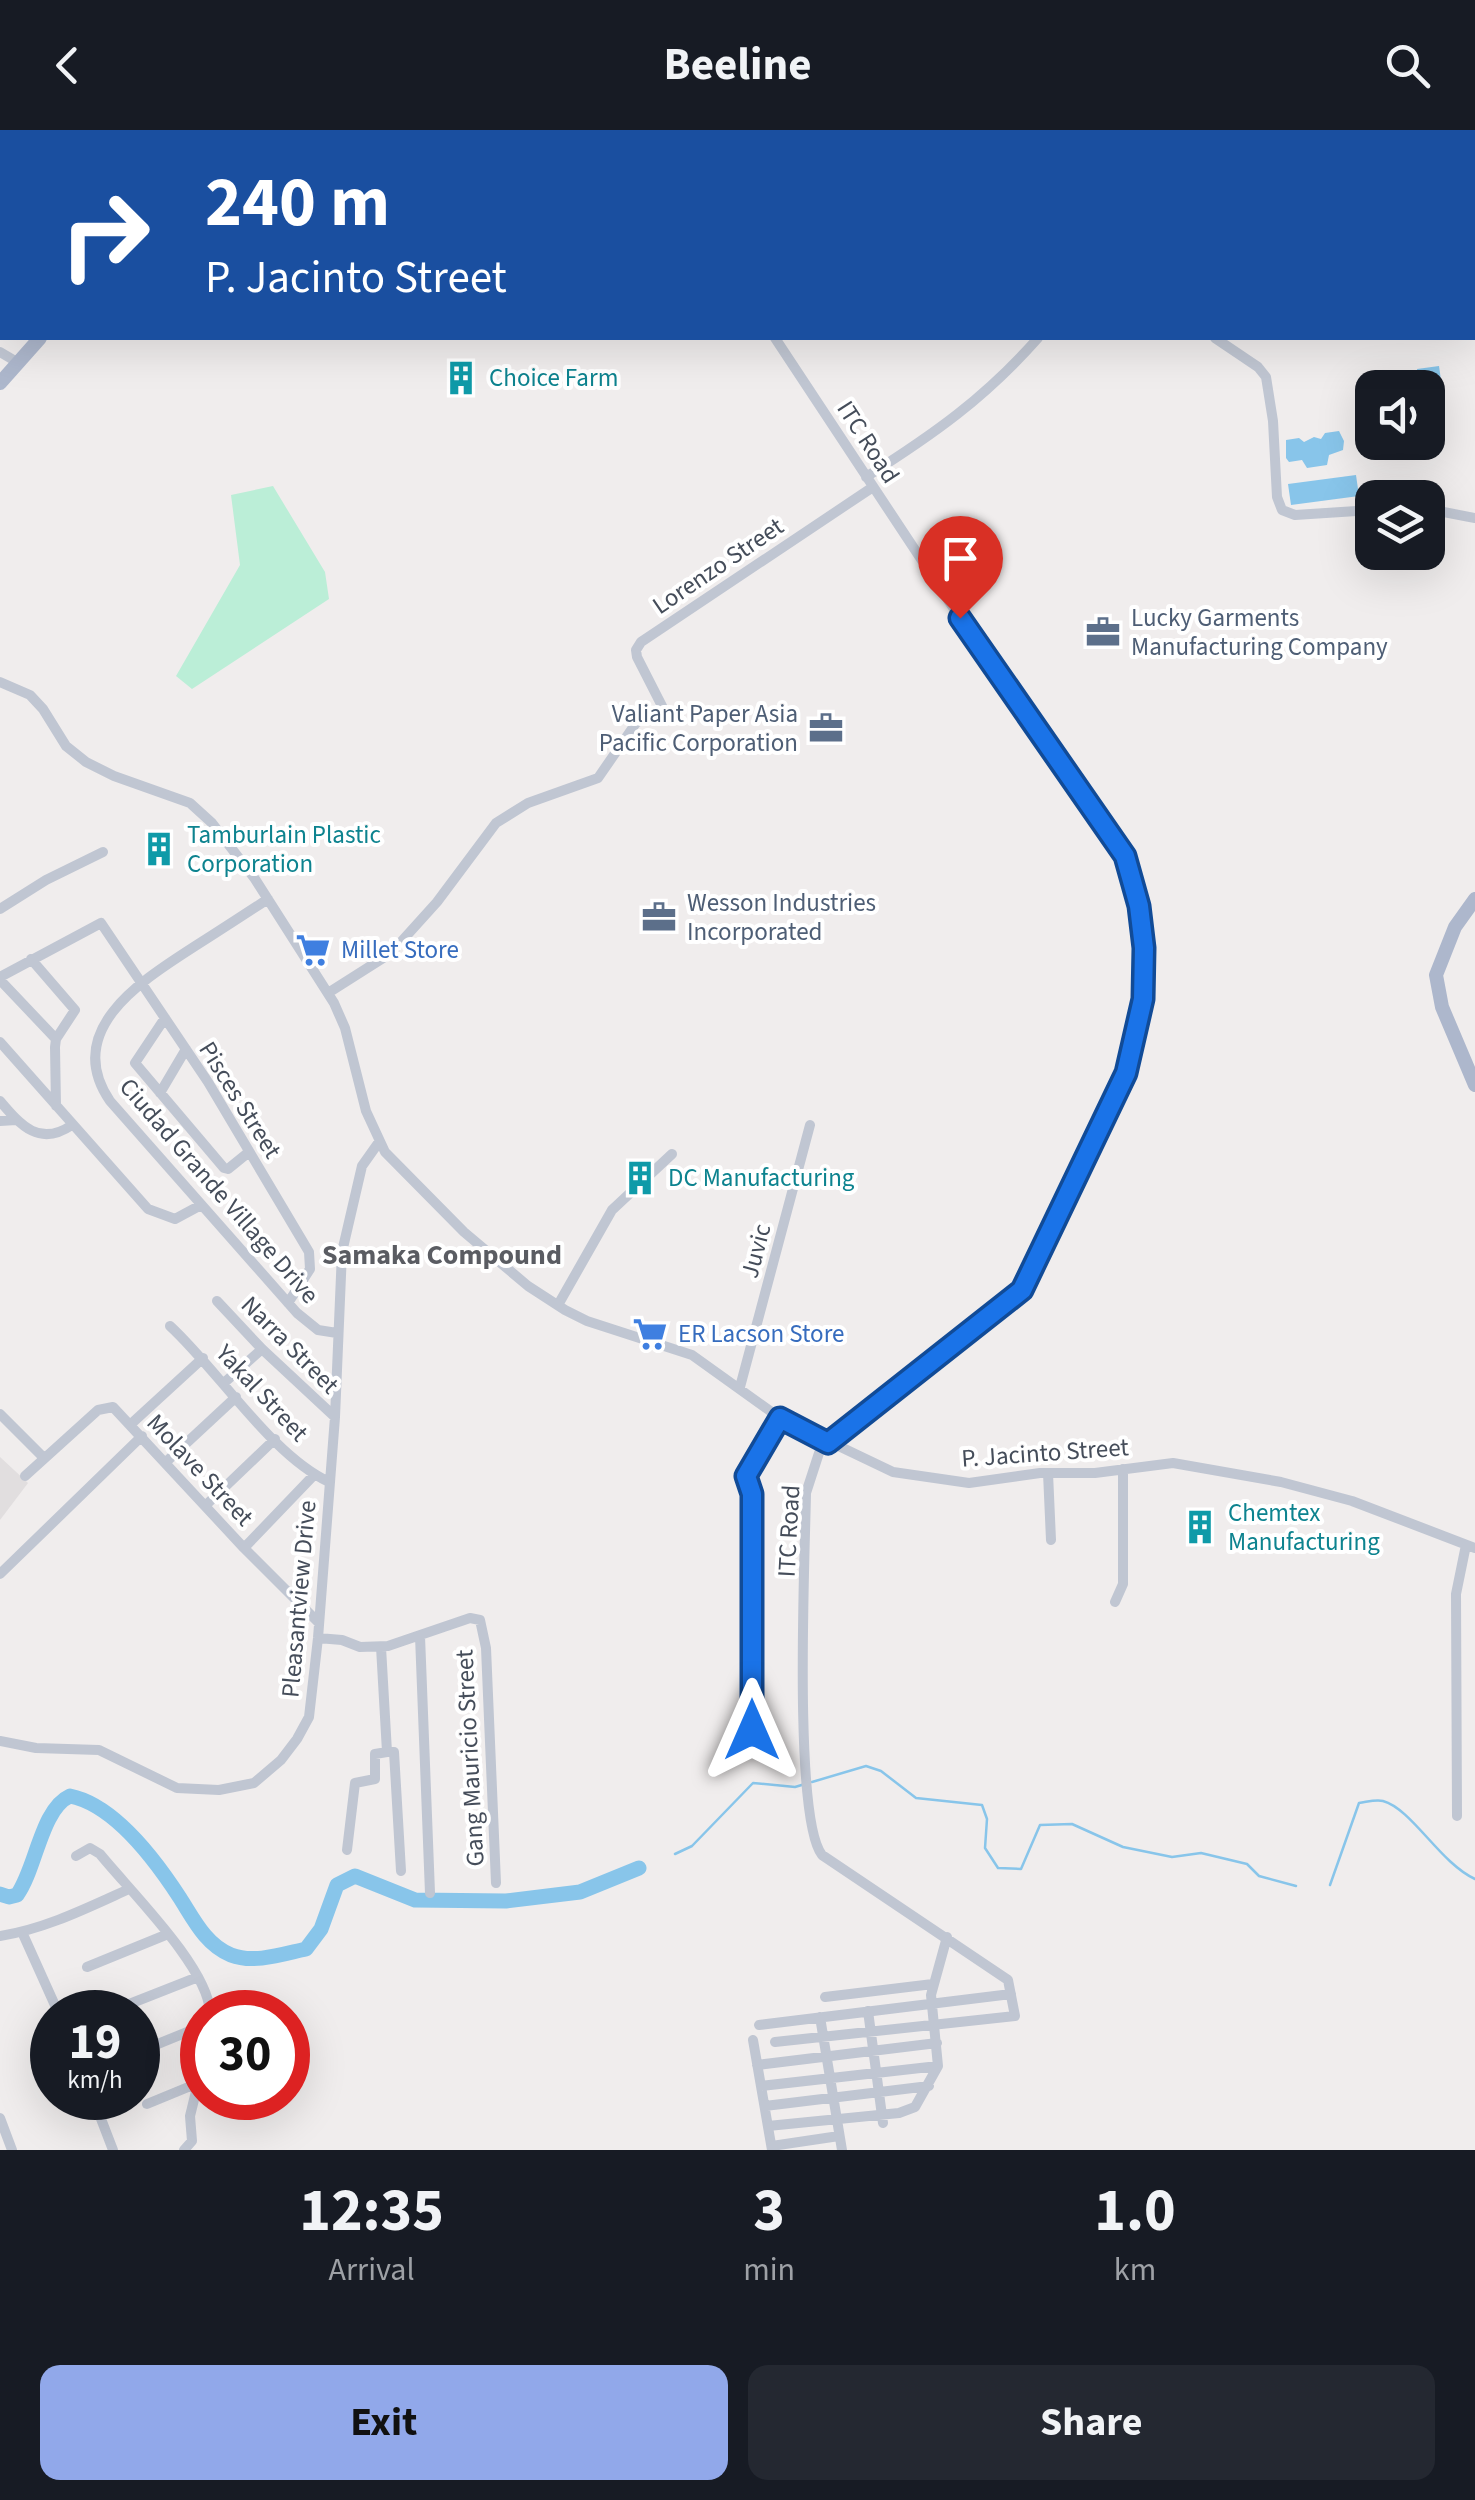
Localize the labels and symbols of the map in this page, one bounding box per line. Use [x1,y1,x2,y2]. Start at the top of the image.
building icon: Choice Farm [442,359,480,397]
place label: Choice Farm [489,360,618,396]
street label: ITC Road [828,393,908,491]
street label: Lorenzo Street [645,508,791,623]
pin [918,516,1003,619]
place label: Lucky Garments Manufacturing Company [1131,600,1388,665]
office icon: Lucky Garments Manufacturing Company [1084,613,1122,651]
place label: Valiant Paper Asia Pacific Corporation [599,696,798,761]
office icon: Valiant Paper Asia Pacific Corporation [807,709,845,747]
place label: Tamburlain Plastic Corporation [187,817,381,882]
building icon: Tamburlain Plastic Corporation [140,830,178,868]
place label: Wesson Industries Incorporated [687,885,876,950]
office icon: Wesson Industries Incorporated [640,898,678,936]
supermarket icon: Millet Store [294,931,332,969]
place label: Millet Store [341,932,459,968]
street label: Pisces Street [190,1034,291,1166]
street label: Ciudad Grande Village Drive [111,1070,327,1312]
building icon: DC Manufacturing [621,1159,659,1197]
place label: DC Manufacturing [668,1160,855,1196]
street label: Juvic [732,1220,780,1282]
district label: Samaka Compound [322,1235,562,1275]
street label: Narra Street [233,1288,348,1403]
supermarket icon: ER Lacson Store [631,1315,669,1353]
place label: ER Lacson Store [678,1316,845,1352]
street label: Yakal Street [207,1336,317,1450]
street label: Molave Street [138,1406,262,1535]
street label: P. Jacinto Street [960,1429,1130,1477]
street label: ITC Road [769,1484,809,1578]
place label: Chemtex Manufacturing [1228,1495,1380,1560]
street label: Pleasantview Drive [272,1499,326,1699]
building icon: Chemtex Manufacturing [1181,1508,1219,1546]
street label: Gang Mauricio Street [446,1648,494,1867]
position arrow [700,1678,804,1782]
speed limit sign: 30 [180,1990,310,2120]

